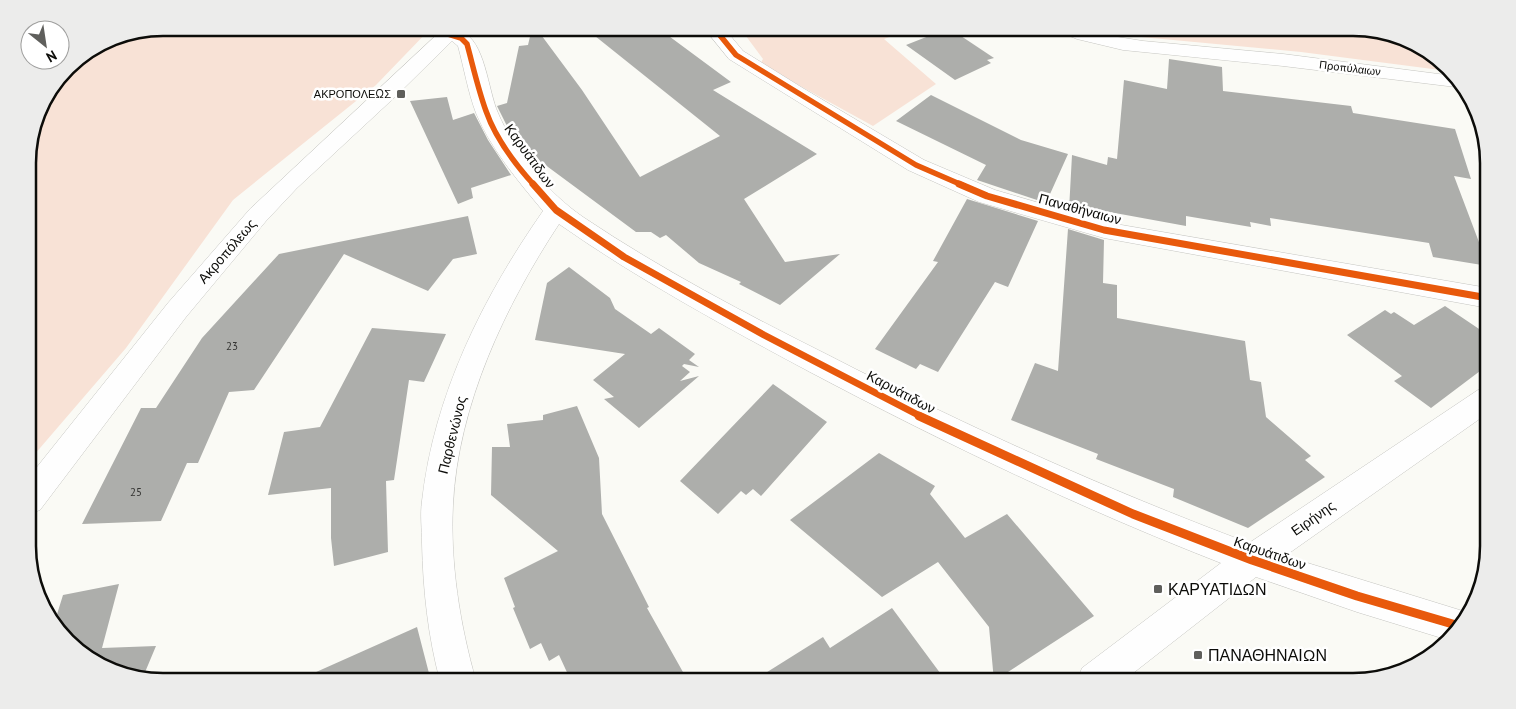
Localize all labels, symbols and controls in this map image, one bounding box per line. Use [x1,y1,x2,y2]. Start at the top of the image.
north arrow [20,20,70,70]
text: N [43,46,60,66]
street label: Προπύλαιων [1318,57,1382,79]
place label: ΑΚΡΟΠΟΛΕΩΣ [314,87,391,101]
marker: ΑΚΡΟΠΟΛΕΩΣ [395,88,407,100]
street label: Καρυάτιδων [501,120,559,192]
street label: Παναθήναιων [1037,189,1123,229]
street label: Ακροπόλεως [194,215,260,287]
house number: 23 [226,339,238,353]
street label: Καρυάτιδων [864,366,938,418]
street label: Παρθενώνος [434,394,470,476]
house number: 25 [130,485,142,499]
street label: Ειρήνης [1287,496,1339,540]
street label: Καρυάτιδων [1231,532,1309,574]
place label: ΚΑΡΥΑΤΙΔΩΝ [1168,579,1267,599]
marker: ΚΑΡΥΑΤΙΔΩΝ [1152,583,1164,595]
place label: ΠΑΝΑΘΗΝΑΙΩΝ [1208,645,1327,665]
marker: ΠΑΝΑΘΗΝΑΙΩΝ [1192,649,1204,661]

